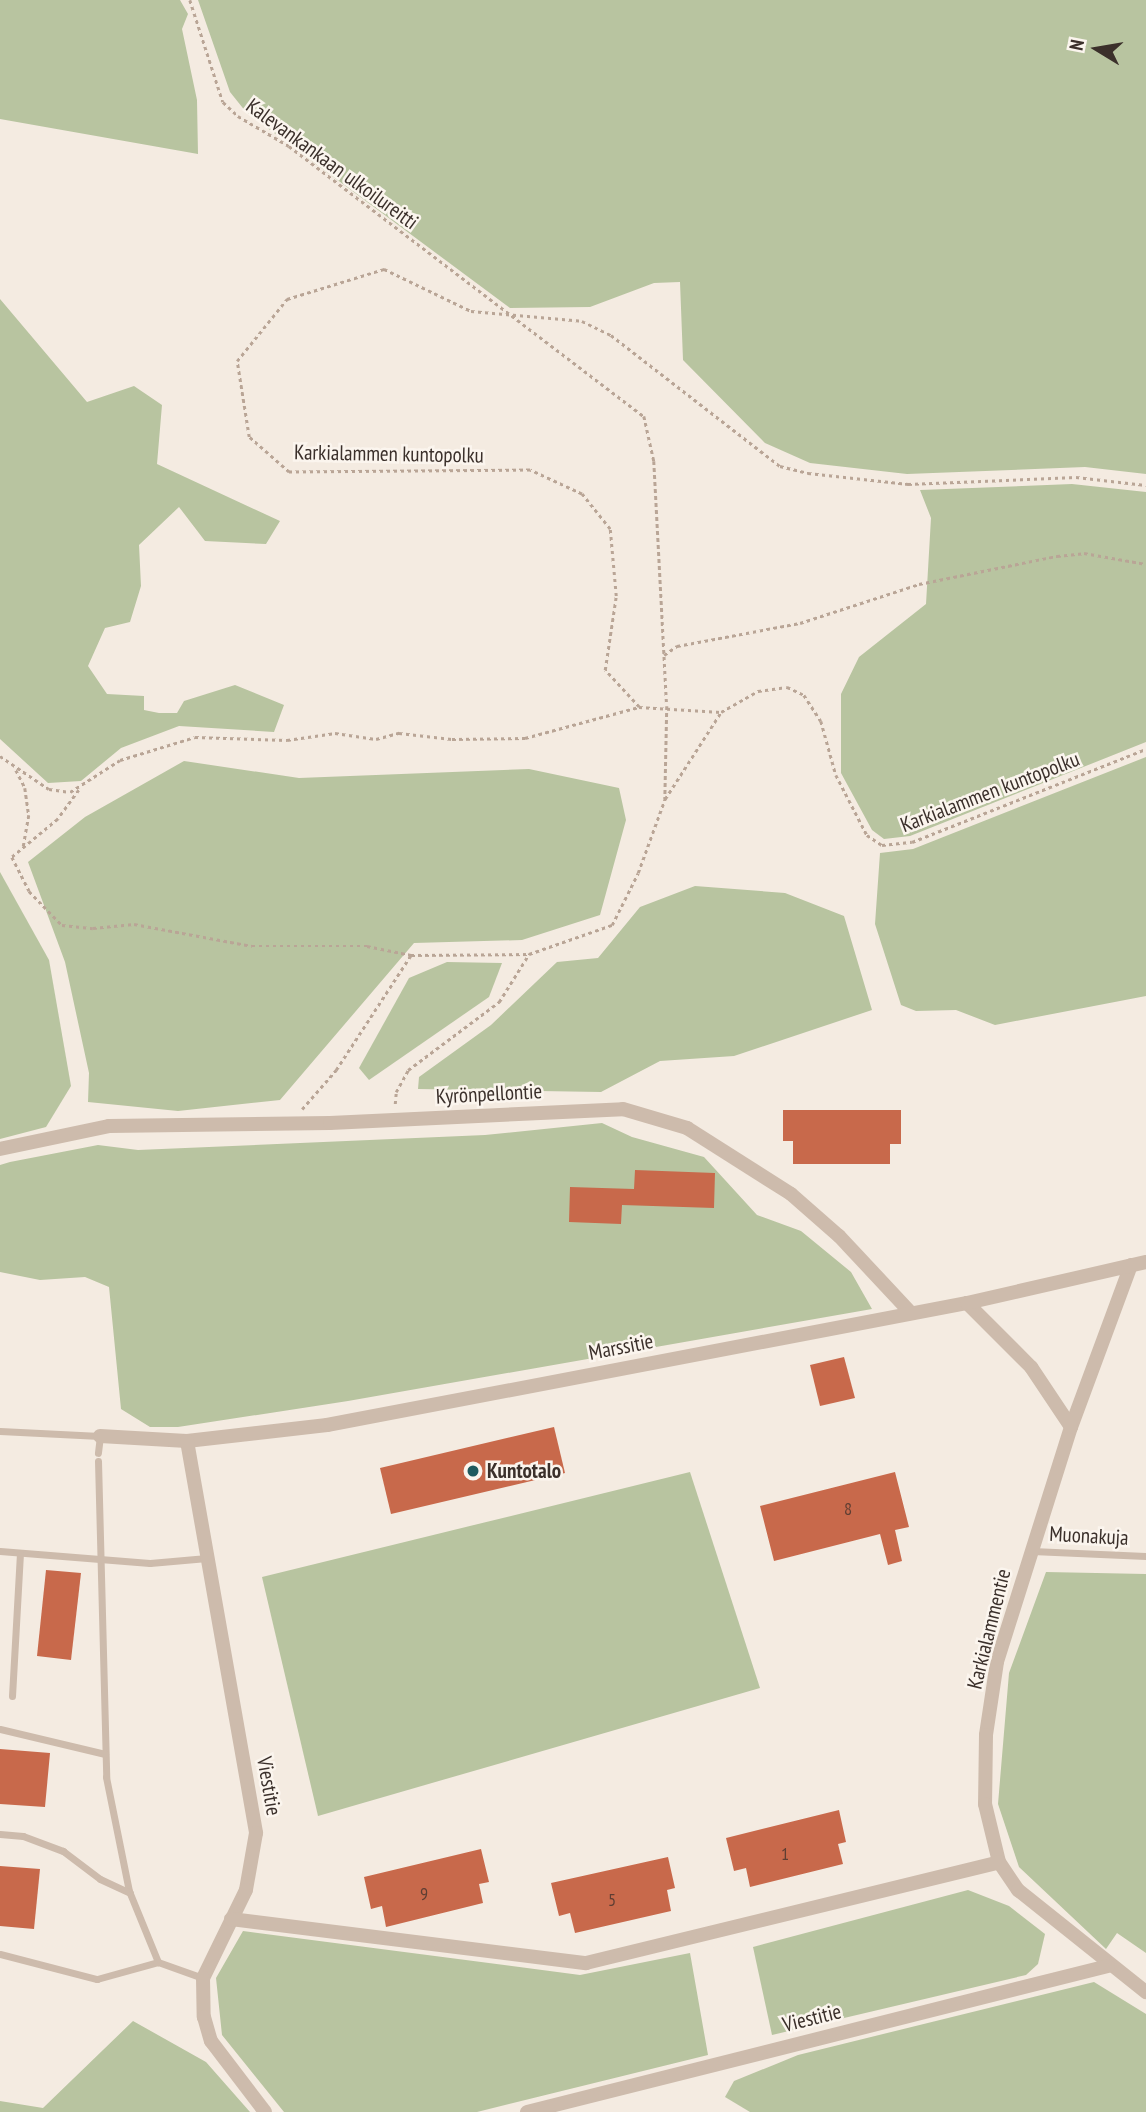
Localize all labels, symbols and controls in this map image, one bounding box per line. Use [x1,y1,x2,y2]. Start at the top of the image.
north arrow [1062,14,1132,84]
text: N [1064,38,1089,52]
street label: Kalevankankaan ulkoilureitti [241,93,423,235]
street label: Karkialammen kuntopolku [294,440,484,468]
street label: Karkialammen kuntopolku [897,746,1083,838]
street label: Kyrönpellontie [435,1079,543,1109]
street label: Marssitie [587,1328,655,1366]
place label: Kuntotalo [487,1458,561,1484]
marker: Kuntotalo [465,1463,481,1479]
house number: 8 [844,1498,852,1520]
street label: Muonakuja [1049,1521,1129,1551]
street label: Karkialammentie [962,1566,1016,1692]
street label: Viestitie [251,1755,287,1817]
house number: 1 [781,1843,789,1865]
house number: 9 [420,1883,428,1905]
house number: 5 [608,1889,616,1911]
street label: Viestitie [780,1999,844,2037]

